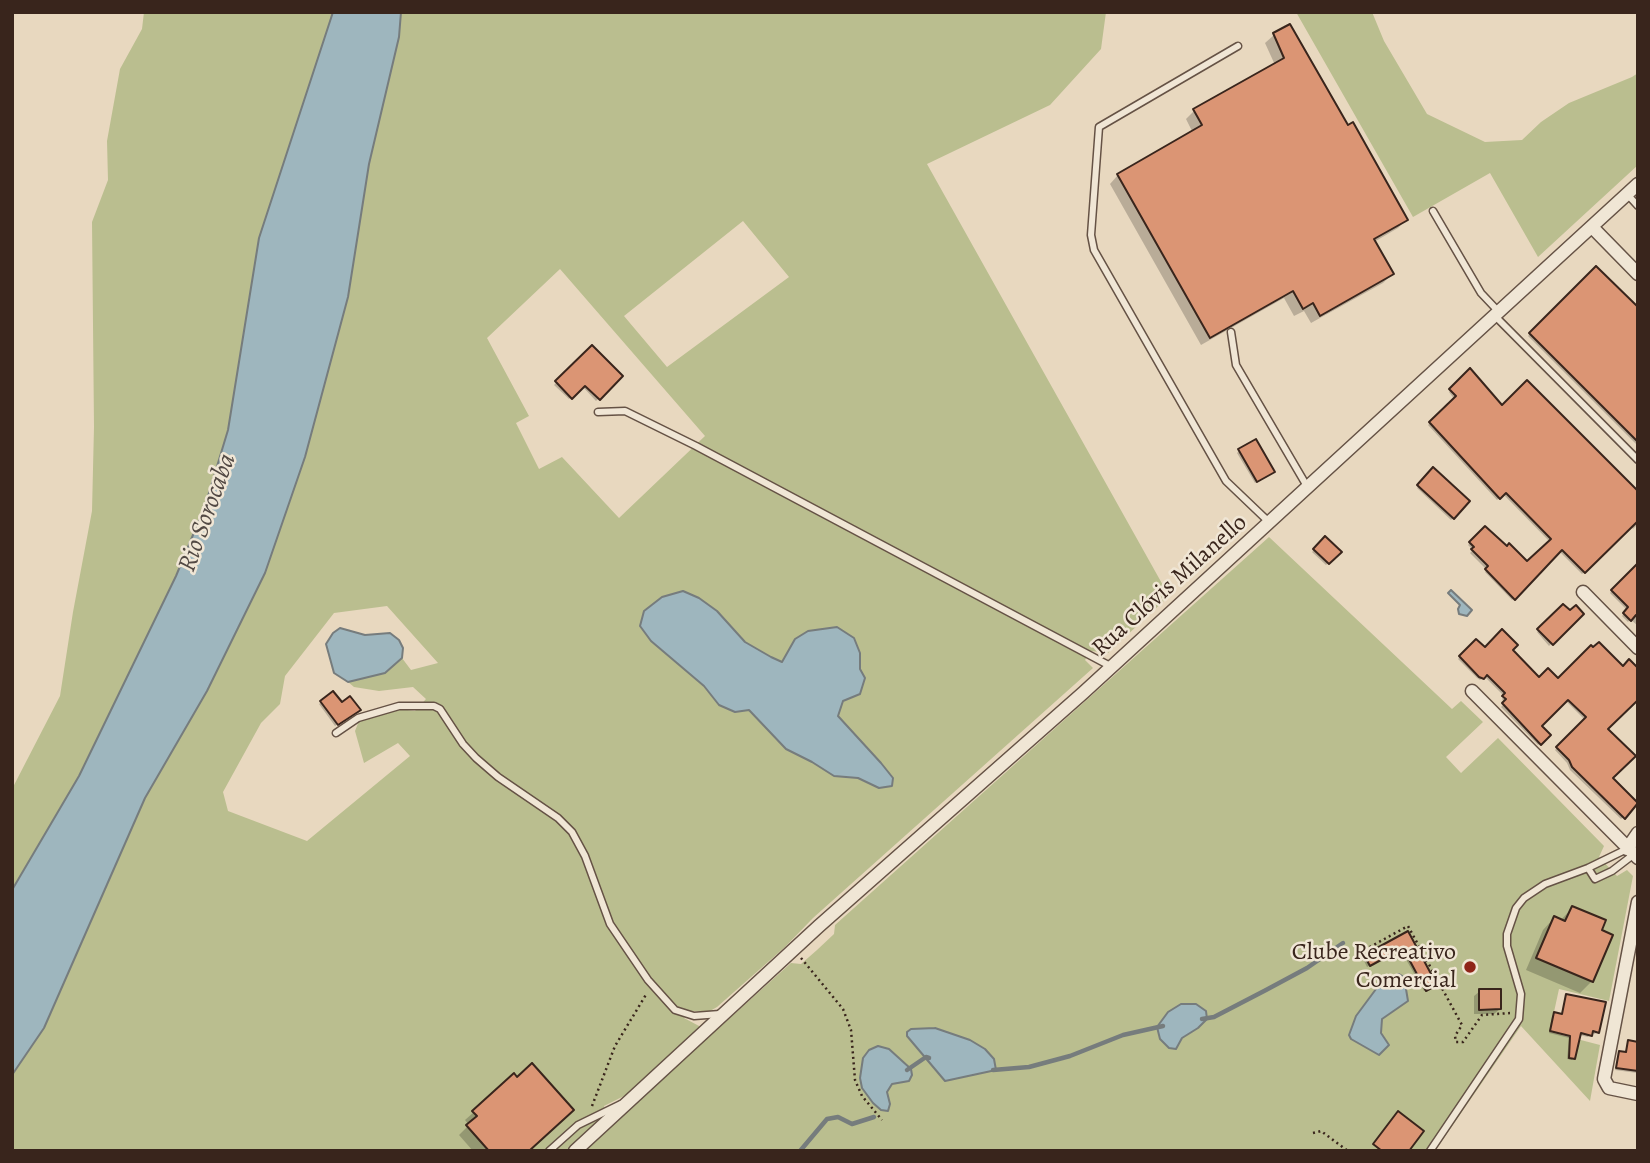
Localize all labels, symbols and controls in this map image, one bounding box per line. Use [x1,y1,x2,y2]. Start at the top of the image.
water label: Rio Sorocaba [172,450,244,576]
street label: Rua Clóvis Milanello [1087,509,1253,663]
place label: Clube Recreativo Comercial [1292,939,1456,995]
marker: Clube Recreativo Comercial [1462,959,1478,975]

